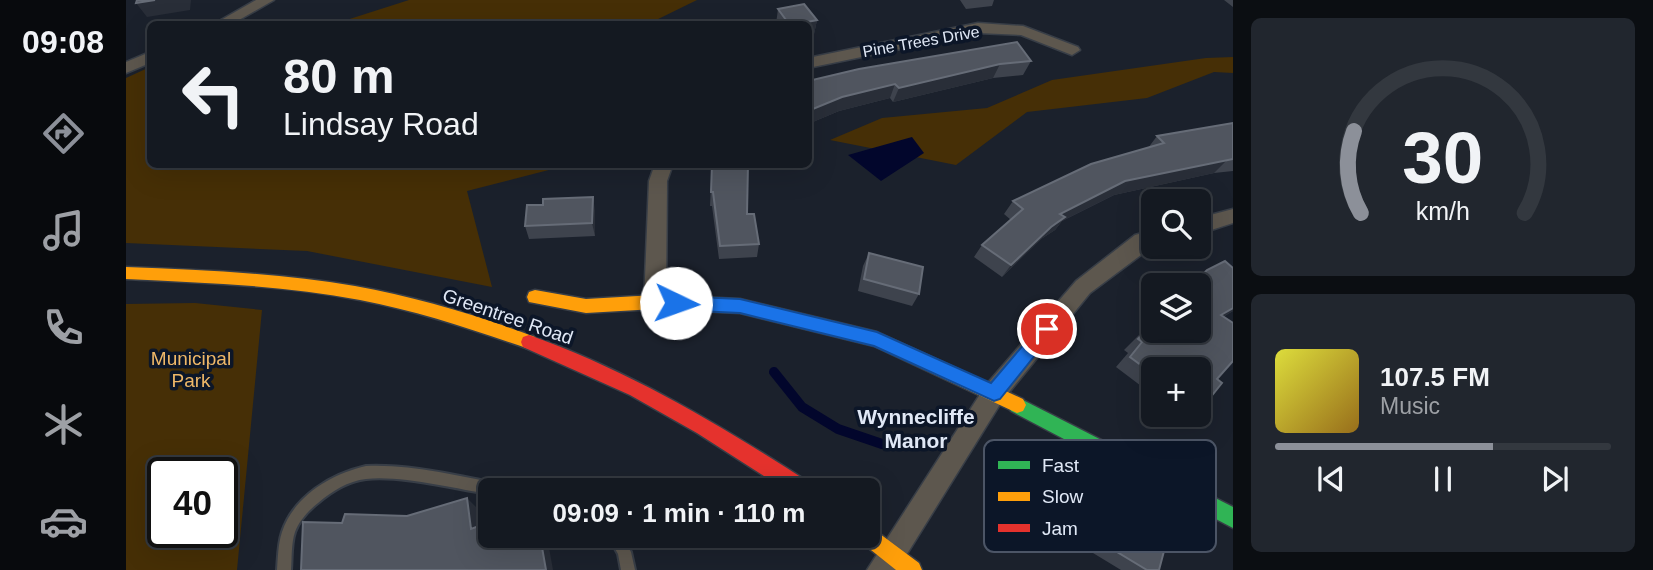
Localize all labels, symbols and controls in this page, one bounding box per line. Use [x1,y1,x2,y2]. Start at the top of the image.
street label: Pine Trees Drive [861,23,981,60]
text: 09:08 [22,24,104,60]
icon: left [168,49,259,140]
text: 80 m [283,49,395,103]
text: Lindsay Road [283,106,479,142]
icon: directions [39,109,88,158]
text: 30 [1403,117,1483,198]
map controls [1141,189,1211,427]
button: search [1141,189,1211,259]
text: km/h [1416,197,1470,225]
icon: music [39,206,88,255]
position arrow [639,266,713,340]
button: layers [1141,273,1211,343]
street label: Greentree Road [440,284,576,349]
pin [1017,299,1077,359]
icon: phone [39,303,88,352]
icon: arrive [1028,310,1066,348]
park label: Municipal Park [151,348,231,391]
button: + [1141,357,1211,427]
text: 107.5 FM [1380,362,1490,392]
text: Music [1380,393,1440,419]
icon: climate [39,400,88,449]
district label: Wynnecliffe Manor [857,405,975,452]
legend [984,440,1216,552]
text: Fast [1042,455,1080,476]
speed limit sign: 40 [147,457,238,548]
icon: previous [1312,460,1350,498]
icon: pause [1424,460,1462,498]
icon: next [1536,460,1574,498]
text: Slow [1042,486,1083,507]
icon: car [39,497,88,546]
text: 09:09 · 1 min · 110 m [553,498,805,528]
text: Jam [1042,518,1078,539]

